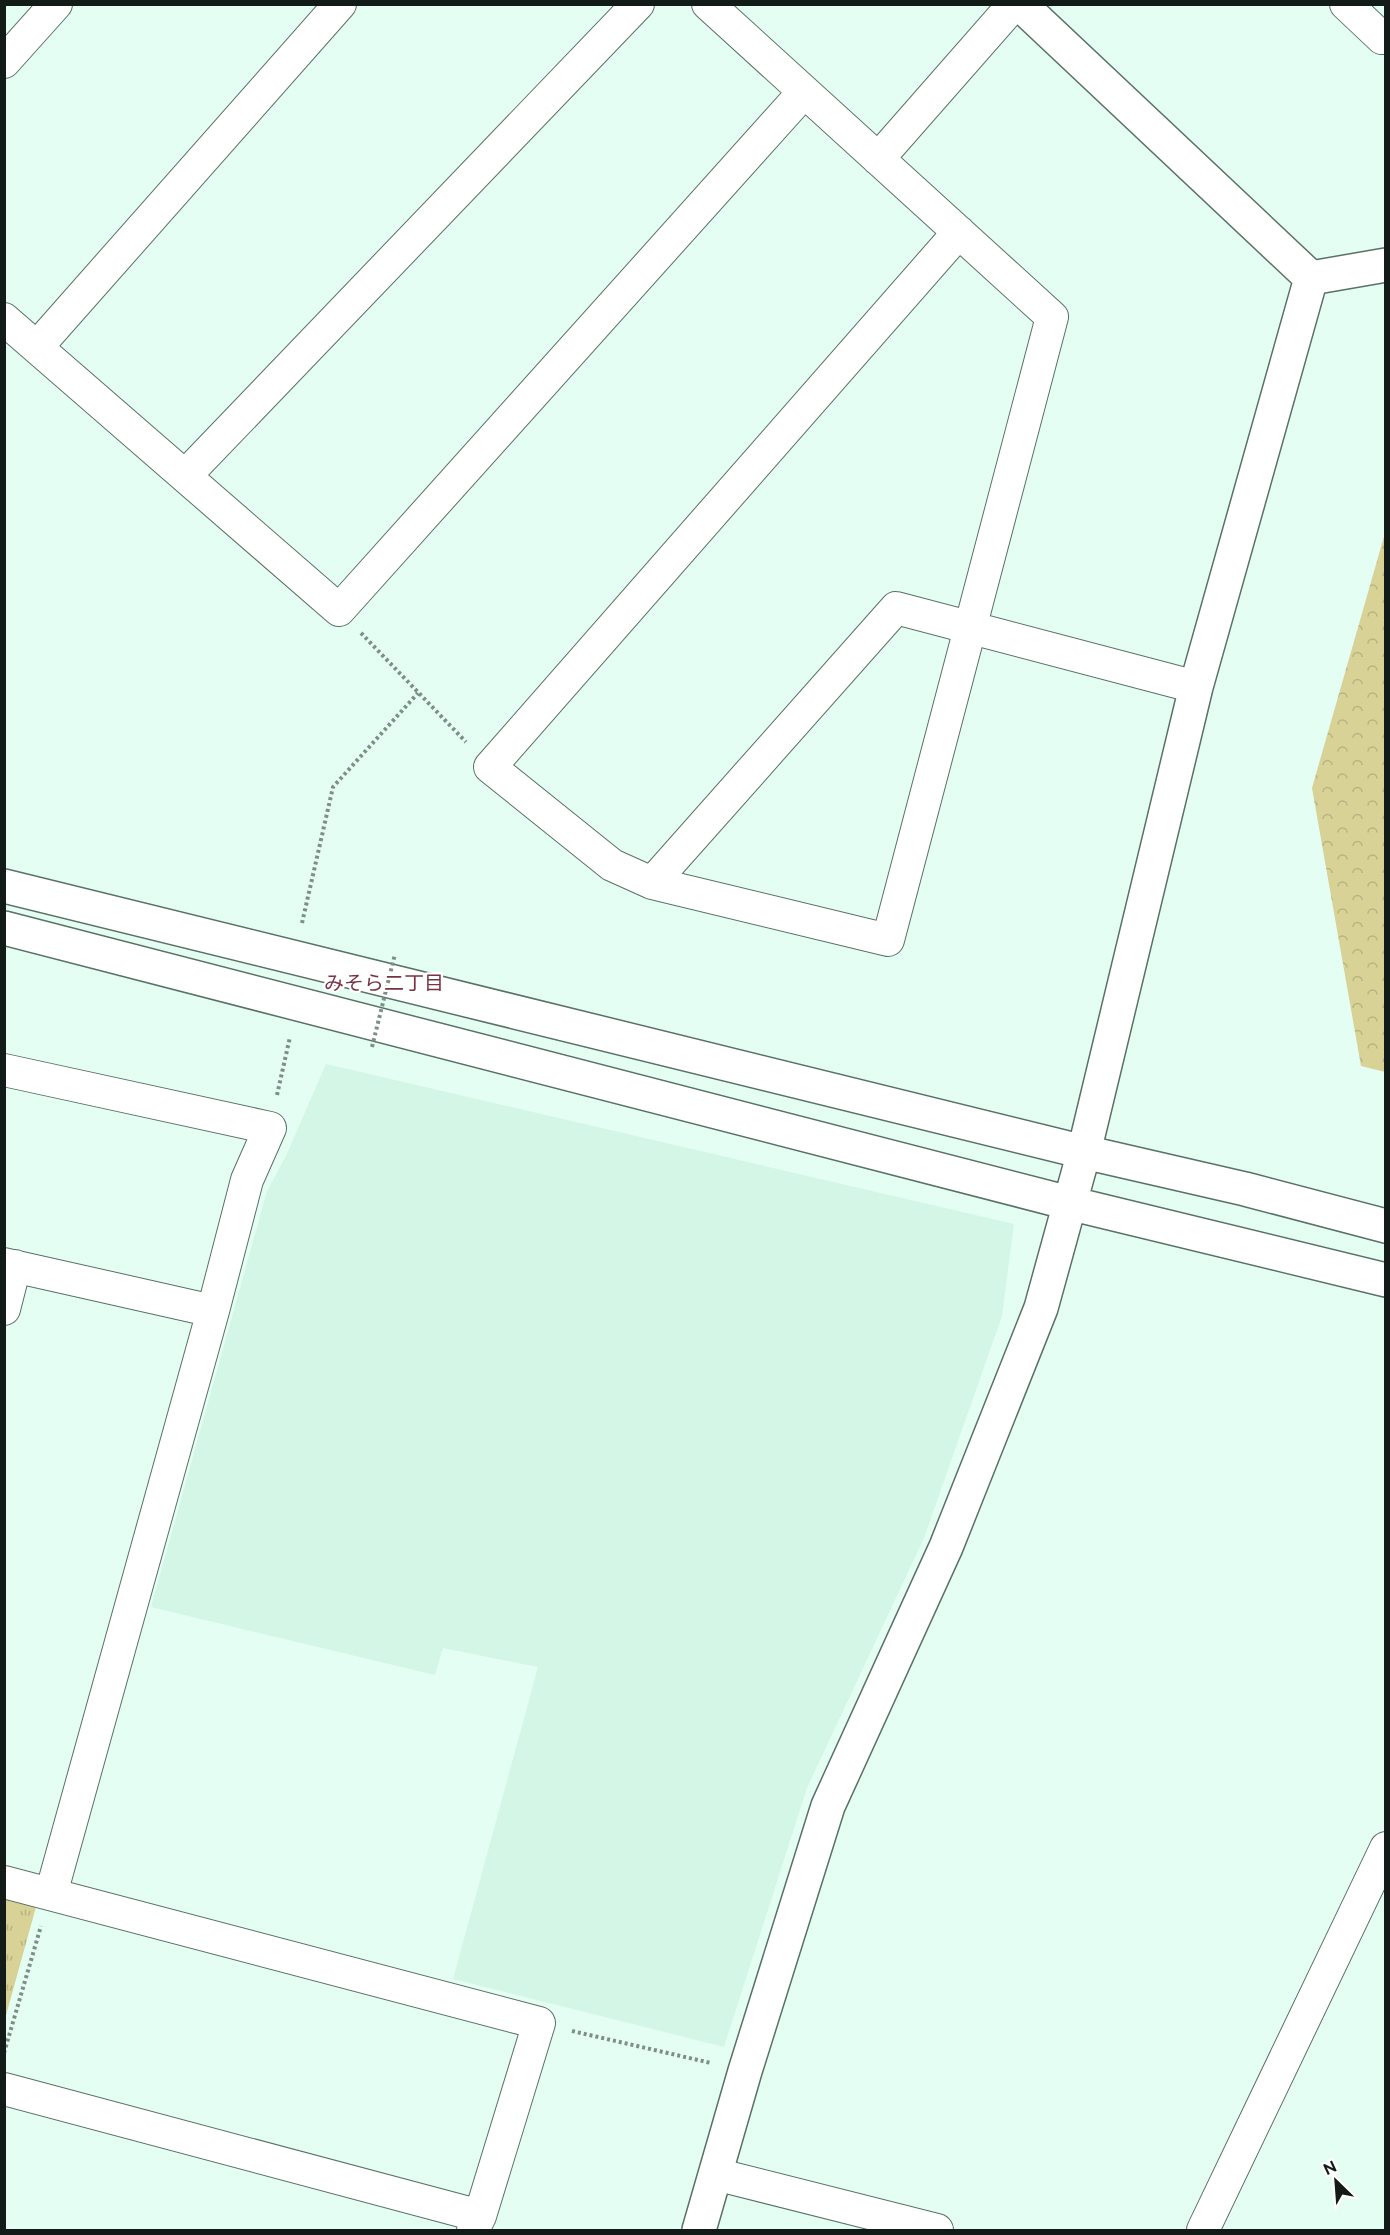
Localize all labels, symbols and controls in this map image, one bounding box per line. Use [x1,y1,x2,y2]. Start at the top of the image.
district label: みそら二丁目 [324,971,444,995]
north arrow [1306,2151,1366,2211]
text: N [1320,2157,1339,2179]

